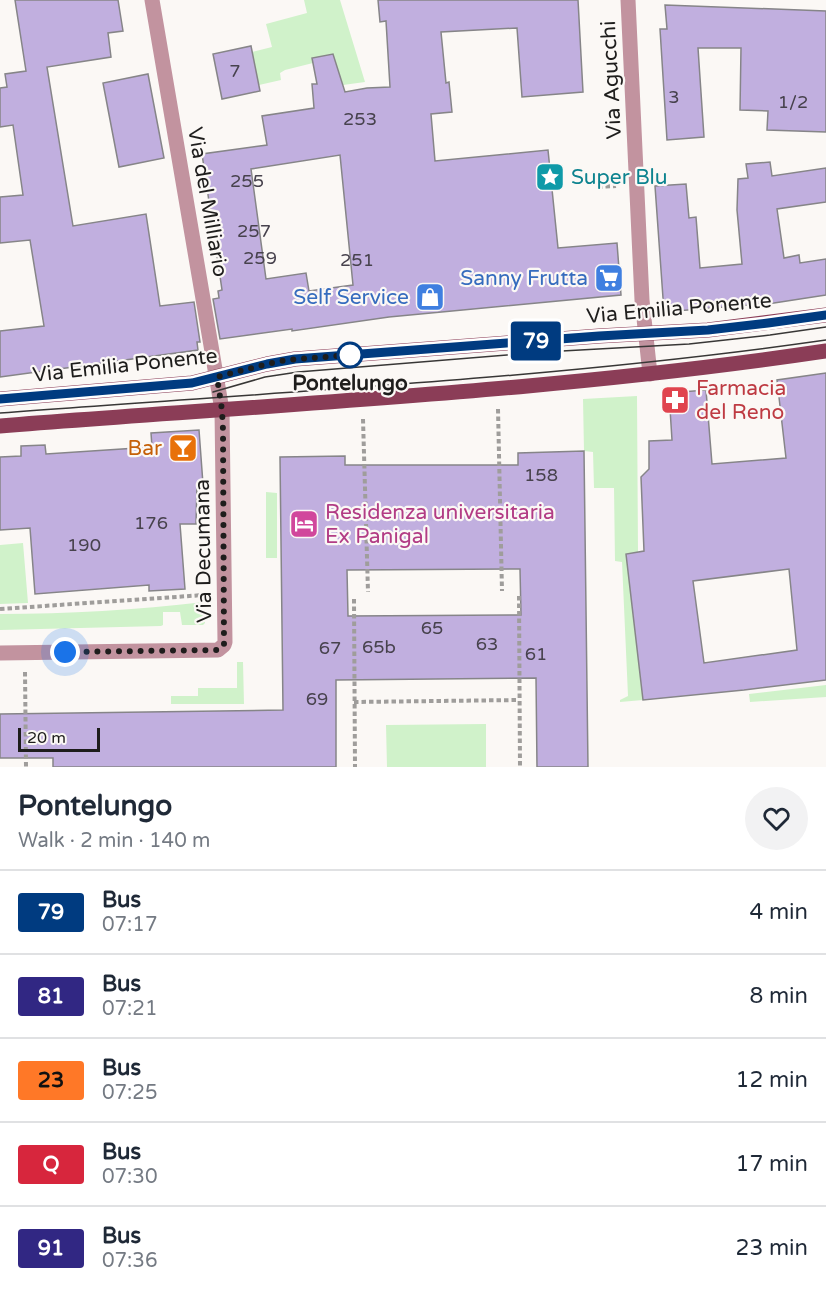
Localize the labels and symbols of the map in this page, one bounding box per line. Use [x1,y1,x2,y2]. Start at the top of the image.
street label: Via Agucchi [596,20,627,140]
house number: 7 [229,60,241,82]
house number: 3 [668,86,680,108]
house number: 1/2 [778,91,808,113]
house number: 253 [343,108,377,130]
street label: Via del Milliario [182,125,233,279]
place icon: Super Blu [534,161,566,193]
place label: Super Blu [571,165,668,190]
house number: 255 [230,170,264,192]
house number: 257 [237,220,271,242]
house number: 259 [243,247,277,269]
house number: 251 [340,249,374,271]
supermarket icon: Sanny Frutta [593,262,625,294]
place label: Sanny Frutta [460,266,588,291]
shop icon: Self Service [414,281,446,313]
place label: Self Service [293,285,409,310]
street label: Via Emilia Ponente [585,288,773,329]
line badge: 79 [509,322,563,360]
marker: Pontelungo [337,342,363,368]
street label: Via Emilia Ponente [31,343,219,388]
place label: Pontelungo [292,371,408,396]
place label: Farmacia del Reno [696,376,786,425]
pharmacy icon: Farmacia del Reno [659,384,691,416]
bar icon: Bar [167,432,199,464]
place label: Bar [128,436,162,461]
house number: 158 [524,464,558,486]
street label: Via Decumana [190,479,217,623]
place label: Residenza universitaria Ex Panigal [325,500,555,549]
hotel icon: Residenza universitaria Ex Panigal [288,508,320,540]
house number: 176 [134,512,168,534]
house number: 190 [67,534,101,556]
house number: 65 [421,617,443,639]
house number: 63 [476,633,498,655]
house number: 65b [362,636,396,658]
your location [50,637,80,667]
house number: 67 [319,637,341,659]
house number: 61 [525,643,547,665]
house number: 69 [306,688,328,710]
scale bar [18,725,100,752]

